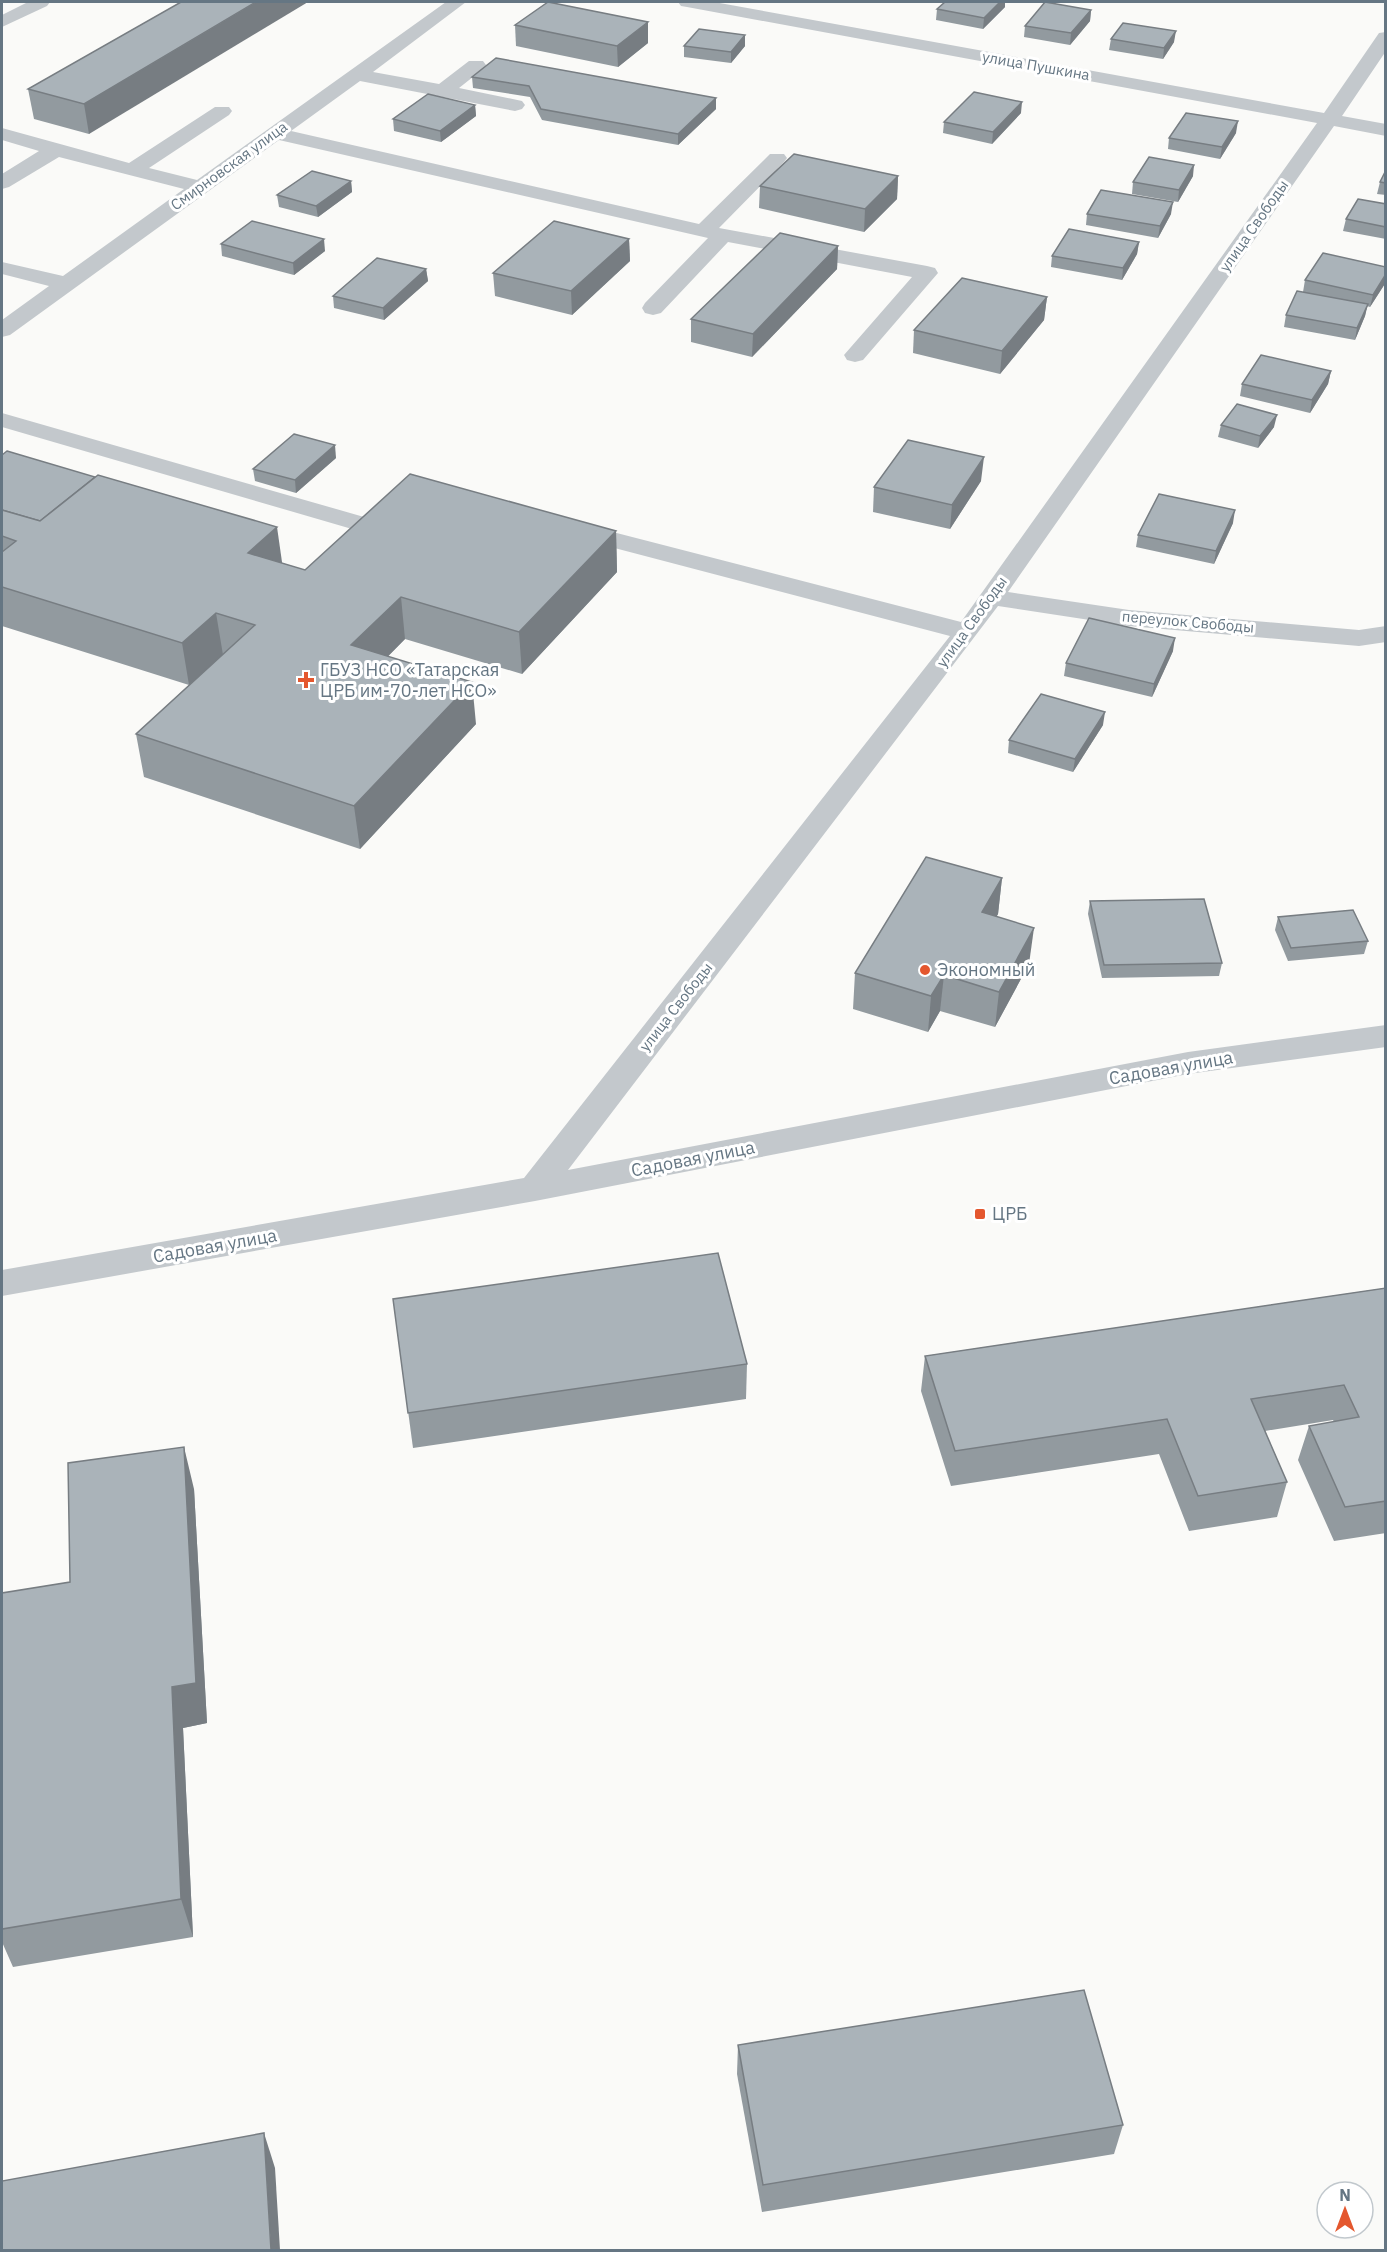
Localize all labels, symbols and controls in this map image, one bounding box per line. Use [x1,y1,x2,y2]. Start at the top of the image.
street label: улица Пушкина [981,47,1091,84]
street label: Смирновская улица [167,117,291,214]
street label: улица Свободы [1215,176,1292,275]
street label: улица Свободы [932,572,1011,671]
street label: переулок Свободы [1121,606,1255,637]
place label: ГБУЗ НСО «Татарская ЦРБ им-70-лет НСО» [320,658,499,702]
marker: ГБУЗ НСО «Татарская ЦРБ им-70-лет НСО» [297,671,315,689]
street label: улица Свободы [635,958,716,1055]
place label: Экономный [937,958,1035,981]
marker: Экономный [918,963,932,977]
street label: Садовая улица [1107,1045,1235,1090]
street label: Садовая улица [629,1135,757,1182]
place label: ЦРБ [992,1202,1028,1225]
marker: ЦРБ [973,1207,987,1221]
street label: Садовая улица [151,1223,279,1268]
north arrow [1315,2180,1375,2240]
text: N [1339,2185,1351,2205]

